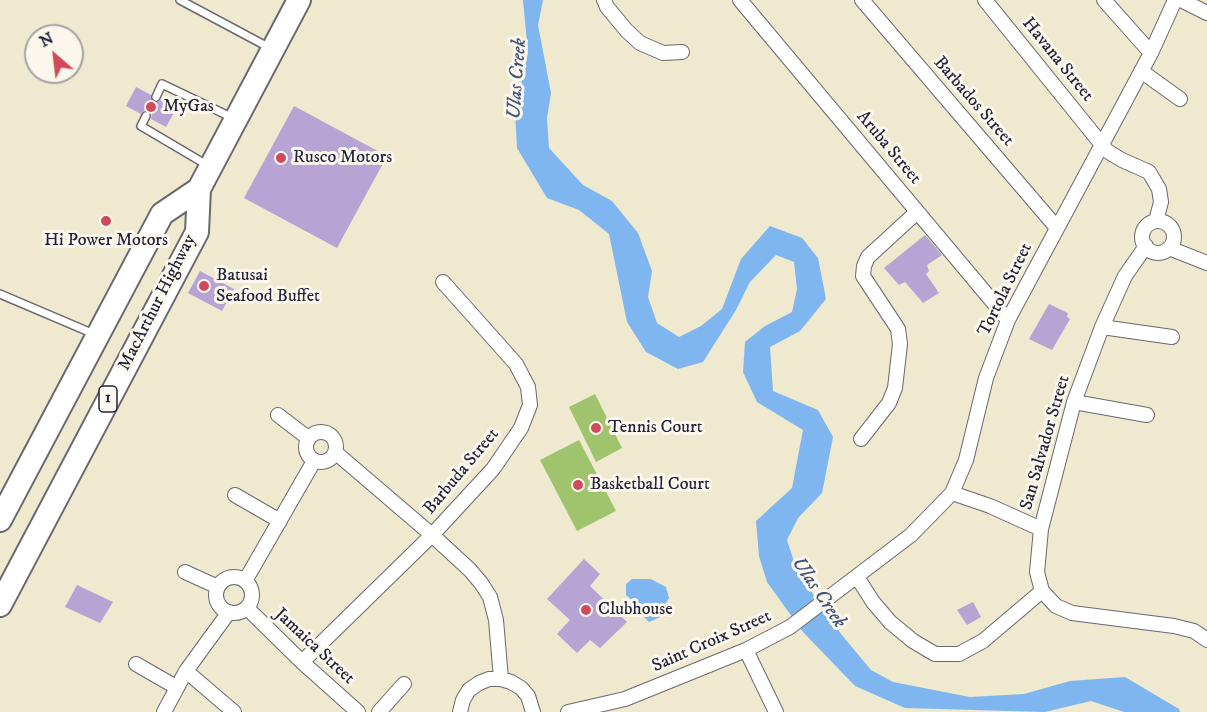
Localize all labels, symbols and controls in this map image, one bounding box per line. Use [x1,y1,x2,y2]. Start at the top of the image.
street label: Havana Street [1017,14,1097,106]
north arrow [24,24,84,84]
text: N [36,28,57,52]
water label: Ulas Creek [503,38,533,120]
street label: Barbados Street [928,53,1018,151]
place label: MyGas [163,96,214,118]
marker: MyGas [144,100,158,114]
street label: Aruba Street [851,107,925,189]
place label: Rusco Motors [293,147,392,169]
marker: Rusco Motors [274,151,288,165]
marker: Hi Power Motors [99,214,113,228]
place label: Hi Power Motors [44,230,168,252]
street label: MacArthur Highway [114,231,202,375]
street label: Tortola Street [974,240,1038,340]
place label: Batusai Seafood Buffet [216,265,320,308]
marker: Batusai Seafood Buffet [197,279,211,293]
street label: San Salvador Street [1016,373,1076,513]
road number: 1 [99,386,117,412]
place label: Tennis Court [608,417,702,439]
marker: Tennis Court [589,421,603,435]
street label: Barbuda Street [420,424,504,520]
place label: Basketball Court [590,474,710,496]
marker: Basketball Court [571,478,585,492]
water label: Ulas Creek [785,553,851,633]
place label: Clubhouse [598,599,673,621]
marker: Clubhouse [579,603,593,617]
street label: Jamaica Street [269,604,359,690]
street label: Saint Croix Street [649,606,775,678]

